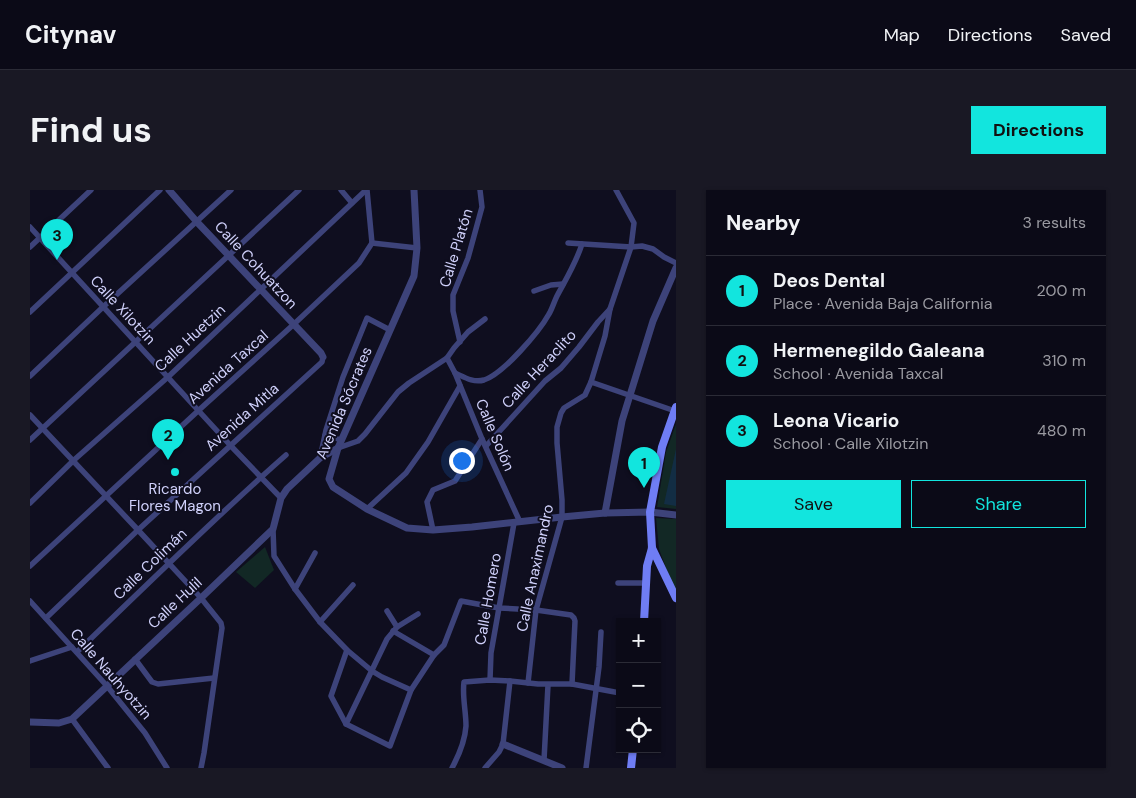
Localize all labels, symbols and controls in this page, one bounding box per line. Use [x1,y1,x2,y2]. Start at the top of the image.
text: Citynav [25,19,116,50]
text: Map [884,23,920,47]
text: Directions [948,23,1033,47]
text: Saved [1061,23,1111,47]
button: Directions [971,106,1106,154]
text: Find us [30,107,152,153]
street label: Calle Platón [435,206,477,290]
text: Nearby [726,209,800,237]
text: 3 results [1023,212,1086,233]
street label: Calle Cohuatzon [210,217,302,313]
pin: 3 [41,219,73,260]
text: Deos Dental [773,268,885,293]
street label: Calle Xilotzin [86,271,160,349]
text: 1 [739,280,745,301]
text: 200 m [1037,280,1086,301]
text: Place · Avenida Baja California [773,293,992,314]
street label: Calle Huetzin [150,300,230,376]
street label: Calle Heraclito [497,325,581,413]
street label: Avenida Taxcal [184,326,272,408]
text: Hermenegildo Galeana [773,338,985,363]
street label: Avenida Sócrates [311,344,377,462]
text: 2 [737,350,747,371]
text: 310 m [1042,350,1086,371]
text: School · Avenida Taxcal [773,363,943,384]
street label: Avenida Mitla [201,379,283,455]
street label: Calle Solón [471,396,519,474]
text: Leona Vicario [773,408,899,433]
pin: 2 [152,419,184,460]
text: 3 [737,420,747,441]
text: 480 m [1037,420,1086,441]
text: School · Calle Xilotzin [773,433,928,454]
pin: 1 [628,447,660,488]
your location [449,448,475,474]
marker: Ricardo Flores Magon [169,466,181,478]
place label: Ricardo Flores Magon [129,479,221,516]
button: Save [726,480,901,528]
button: Share [911,480,1086,528]
street label: Calle Anaximandro [512,502,558,633]
street label: Calle Colimán [109,524,191,604]
street label: Calle Homero [470,551,506,647]
street label: Calle Hulil [144,573,206,633]
map controls [616,618,661,753]
button: + [616,618,661,663]
street label: Calle Nauhyotzin [66,624,156,724]
button: − [616,663,661,708]
button: locate [616,708,661,753]

